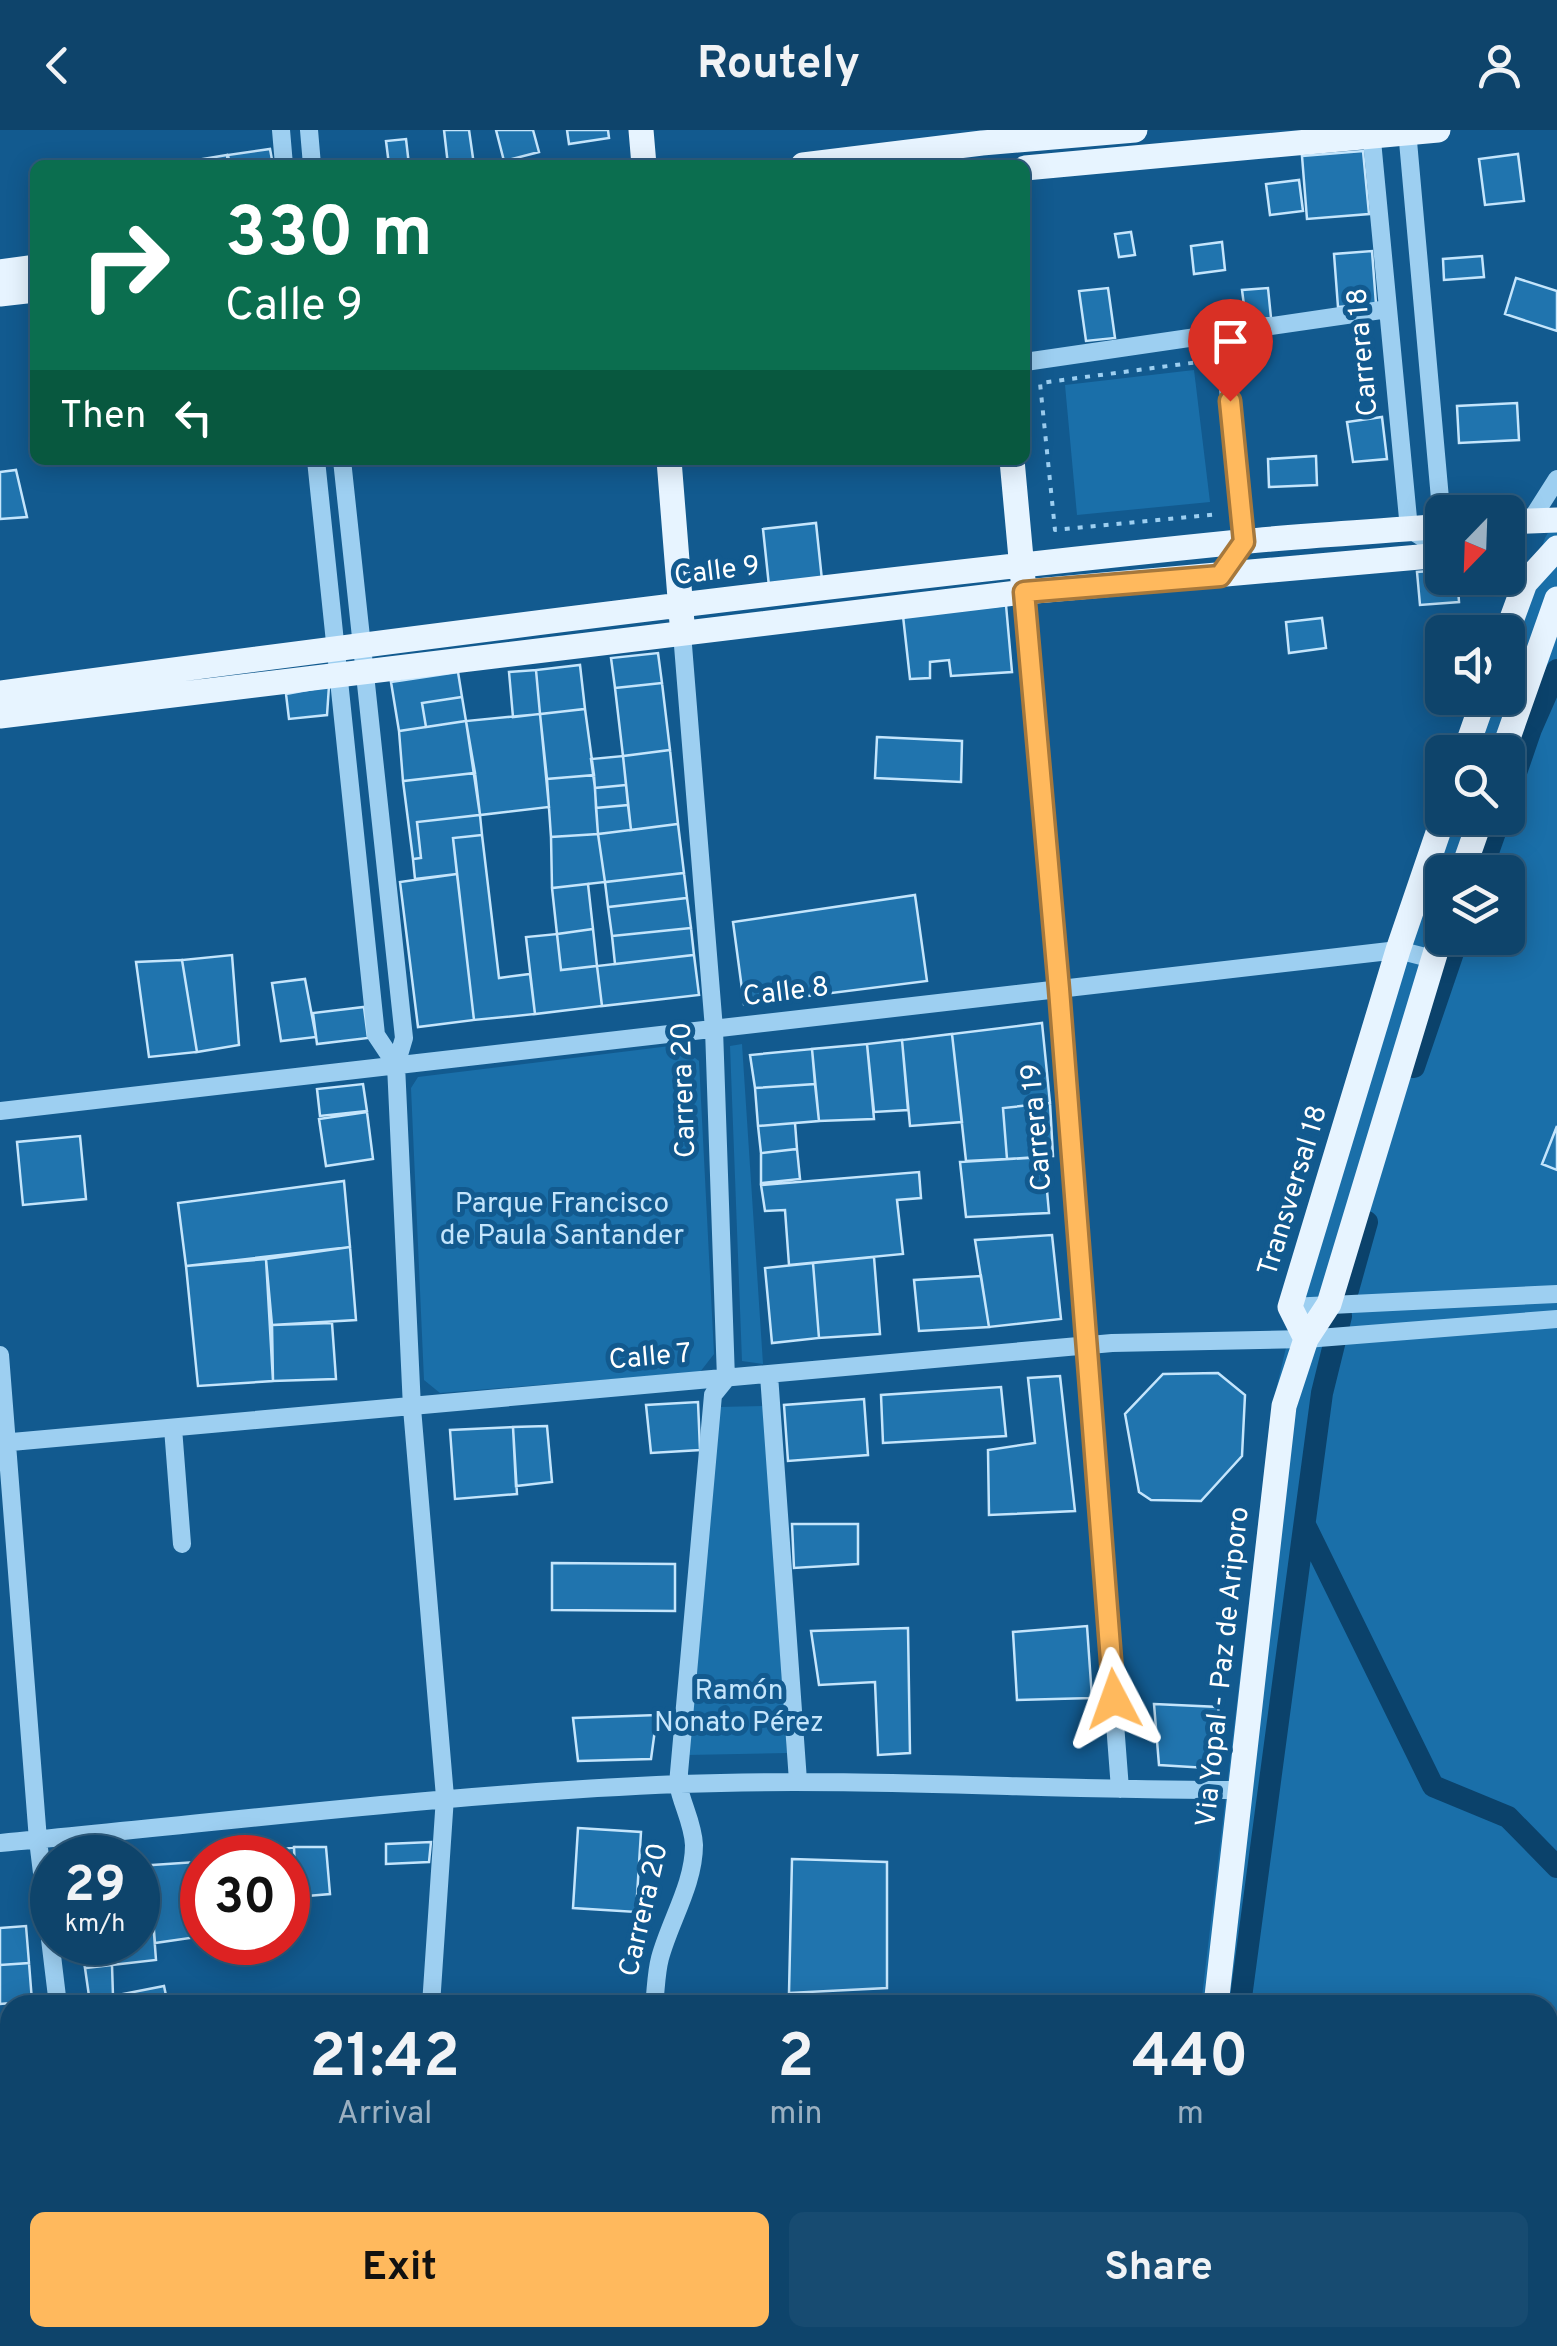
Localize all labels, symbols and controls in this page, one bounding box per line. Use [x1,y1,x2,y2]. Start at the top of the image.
text: Routely [697,37,860,94]
icon: back [30,38,85,93]
icon: person [1472,38,1527,93]
text: 330 m [225,192,433,281]
icon: right [60,200,190,330]
text: Calle 9 [225,279,363,336]
street label: Carrera 18 [1340,286,1388,418]
pin [1188,299,1273,402]
icon: arrive [1203,314,1258,369]
icon: left [166,390,221,445]
text: Then [60,393,146,442]
north arrow [1425,495,1525,595]
map controls [1425,495,1525,955]
street label: Calle 9 [672,549,762,595]
button: sound [1425,615,1525,715]
button: search [1425,735,1525,835]
button: layers [1425,855,1525,955]
street label: Calle 8 [741,970,831,1016]
street label: Carrera 20 [665,1021,705,1159]
street label: Carrera 19 [1014,1062,1062,1192]
street label: Transversal 18 [1251,1101,1337,1281]
park label: Parque Francisco de Paula Santander [440,1187,684,1255]
street label: Calle 7 [607,1336,693,1380]
street label: Via Yopal - Paz de Ariporo [1189,1505,1259,1829]
position arrow [1062,1647,1166,1751]
park label: Ramón Nonato Pérez [654,1674,824,1742]
speed limit sign: 30 [180,1835,310,1965]
street label: Carrera 20 [612,1840,678,1980]
text: 29 [64,1856,126,1919]
text: km/h [65,1909,125,1941]
text: 21:42 [309,2022,460,2098]
text: 2 [778,2022,814,2098]
text: 440 [1132,2022,1249,2098]
text: Arrival [337,2095,432,2135]
text: min [769,2095,823,2135]
text: m [1177,2095,1204,2135]
button: Exit [30,2212,769,2327]
button: Share [789,2212,1528,2327]

